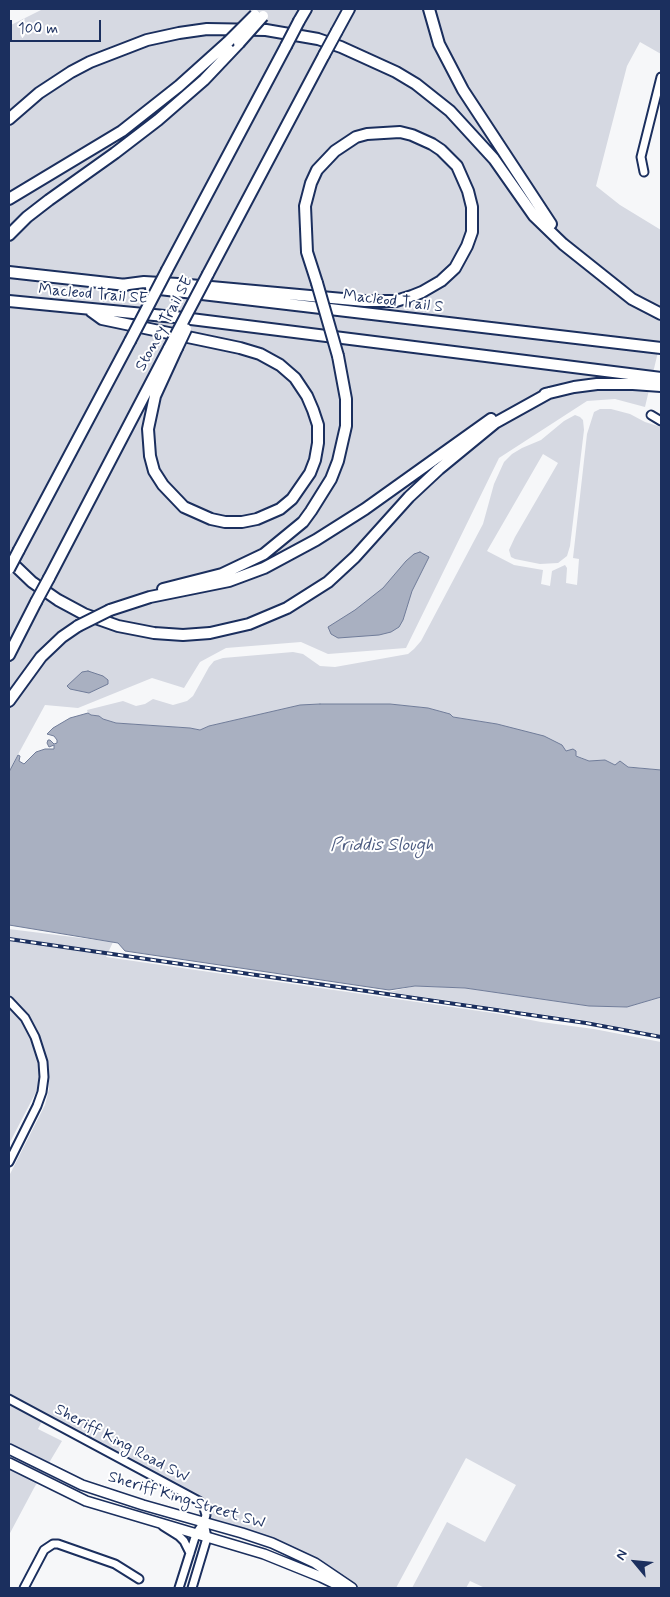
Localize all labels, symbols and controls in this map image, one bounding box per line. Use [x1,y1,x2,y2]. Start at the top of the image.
scale bar [12,10,104,42]
text: 100 m [18,19,58,39]
street label: Stoney Trail SE [132,273,198,375]
street label: Macleod Trail SE [37,281,149,309]
street label: Macleod Trail S [342,286,444,318]
water label: Priddis Slough [330,835,434,857]
street label: Sheriff King Road SW [51,1401,191,1487]
street label: Sheriff King Street SW [105,1468,267,1534]
north arrow [610,1537,660,1587]
text: N [612,1547,632,1563]

